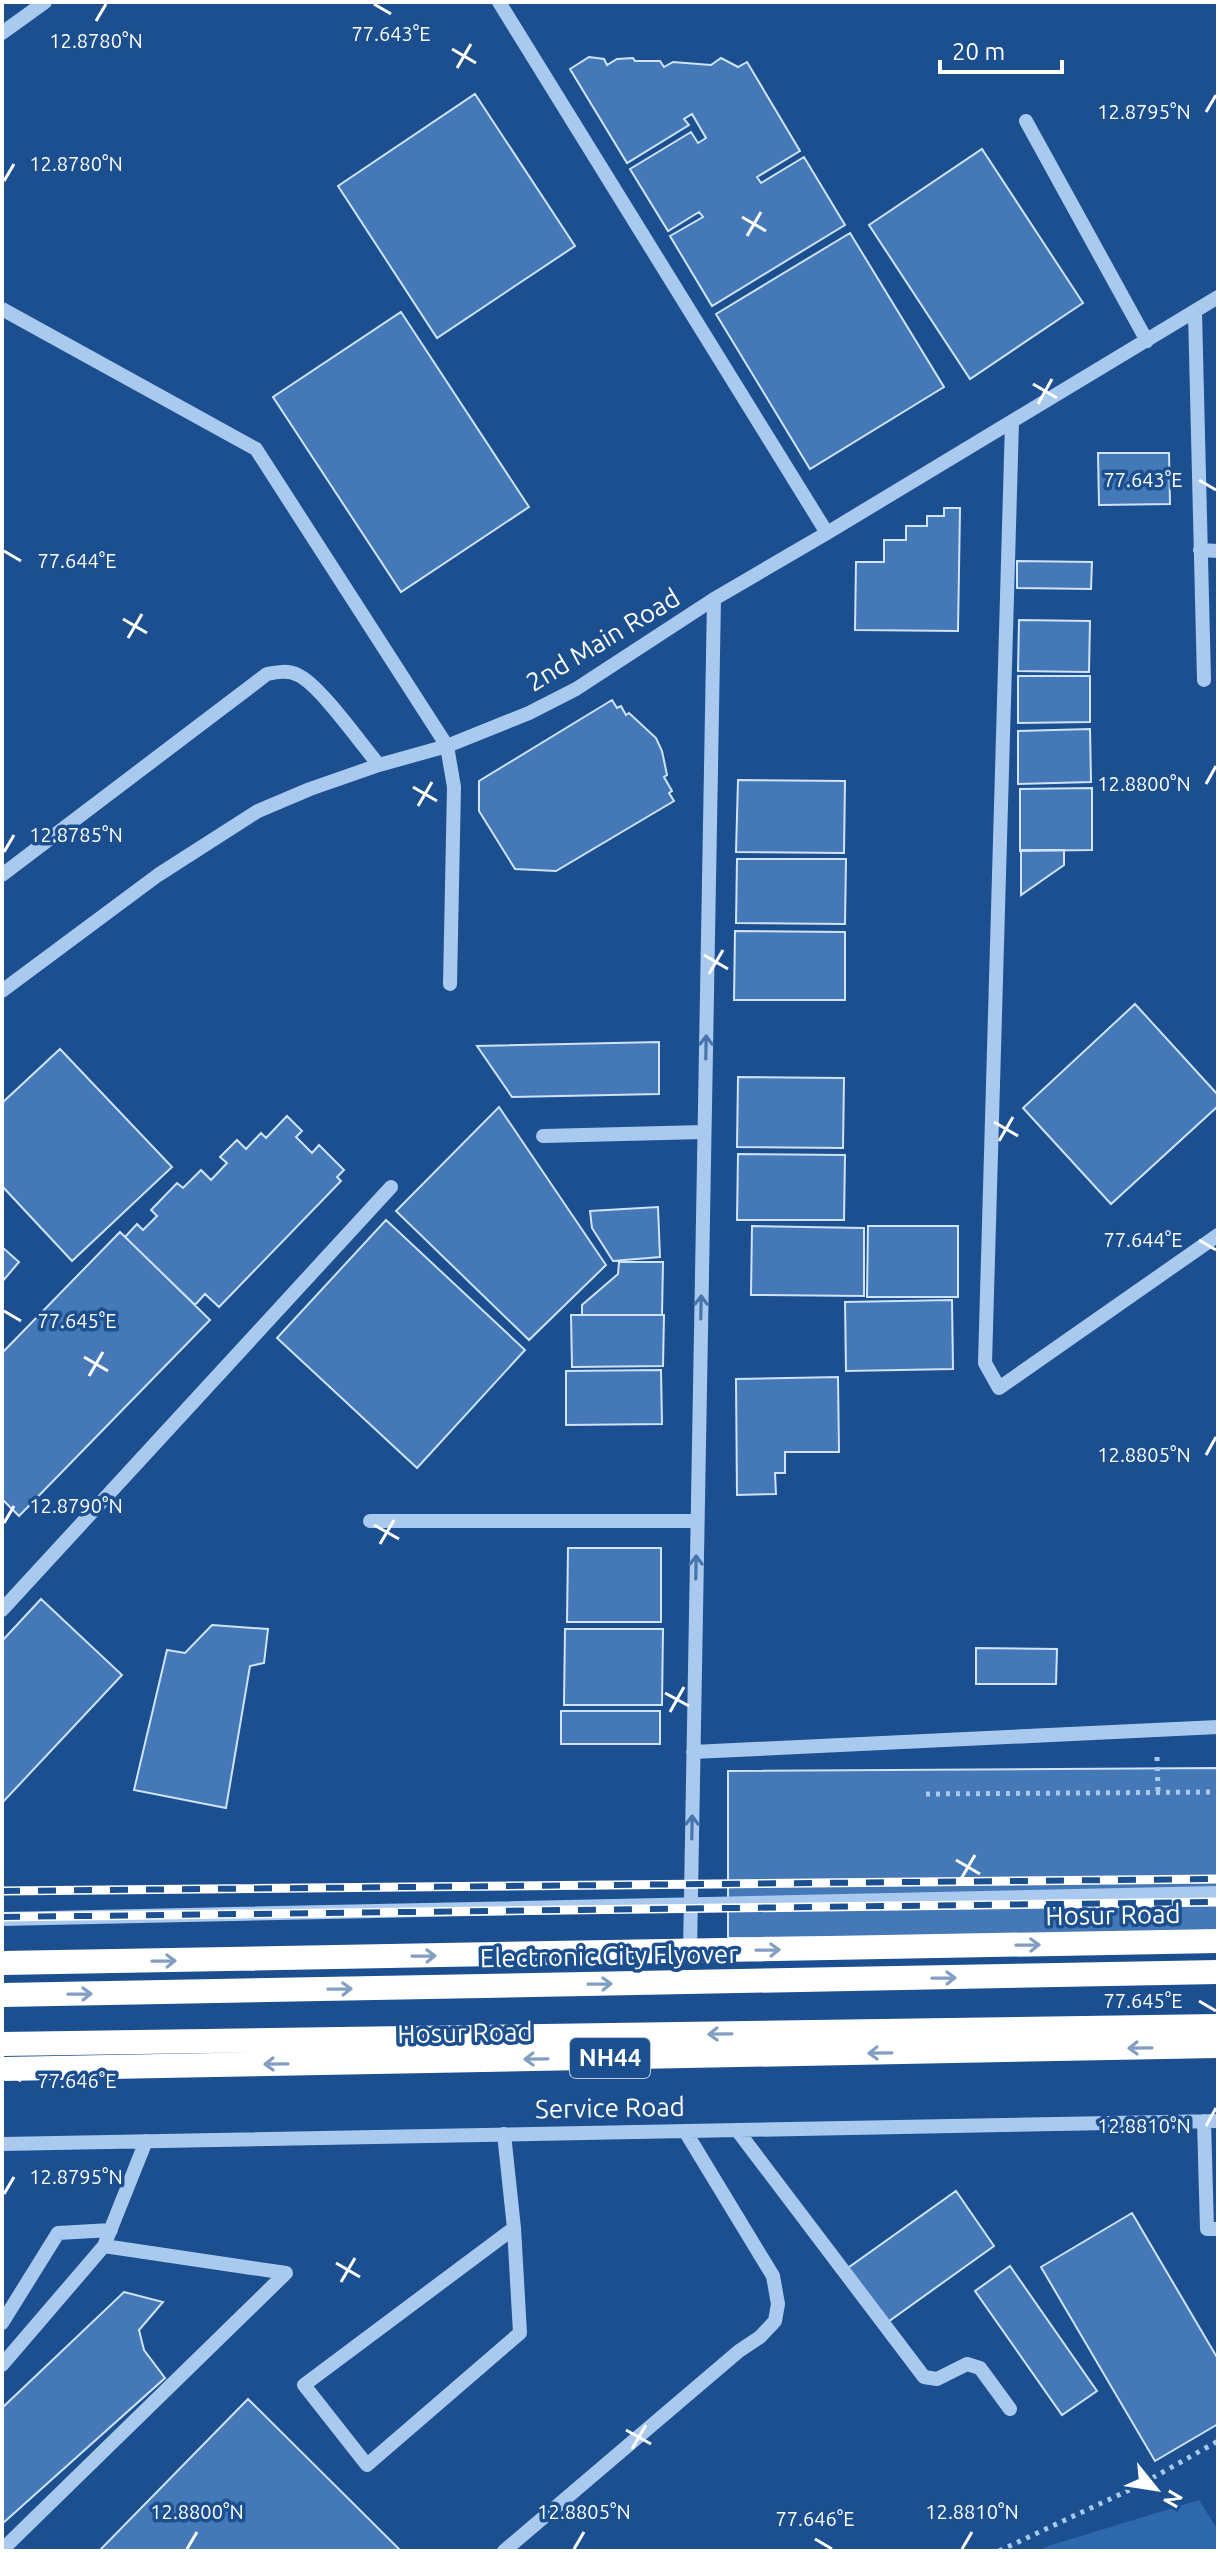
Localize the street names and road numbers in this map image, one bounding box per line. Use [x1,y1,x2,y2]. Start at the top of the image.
street label: 2nd Main Road [521,582,685,697]
street label: Hosur Road [1045,1899,1181,1930]
street label: Electronic City Flyover [480,1939,738,1972]
street label: Hosur Road [397,2017,533,2048]
road number: NH44 [570,2038,650,2078]
street label: Service Road [535,2092,685,2123]

